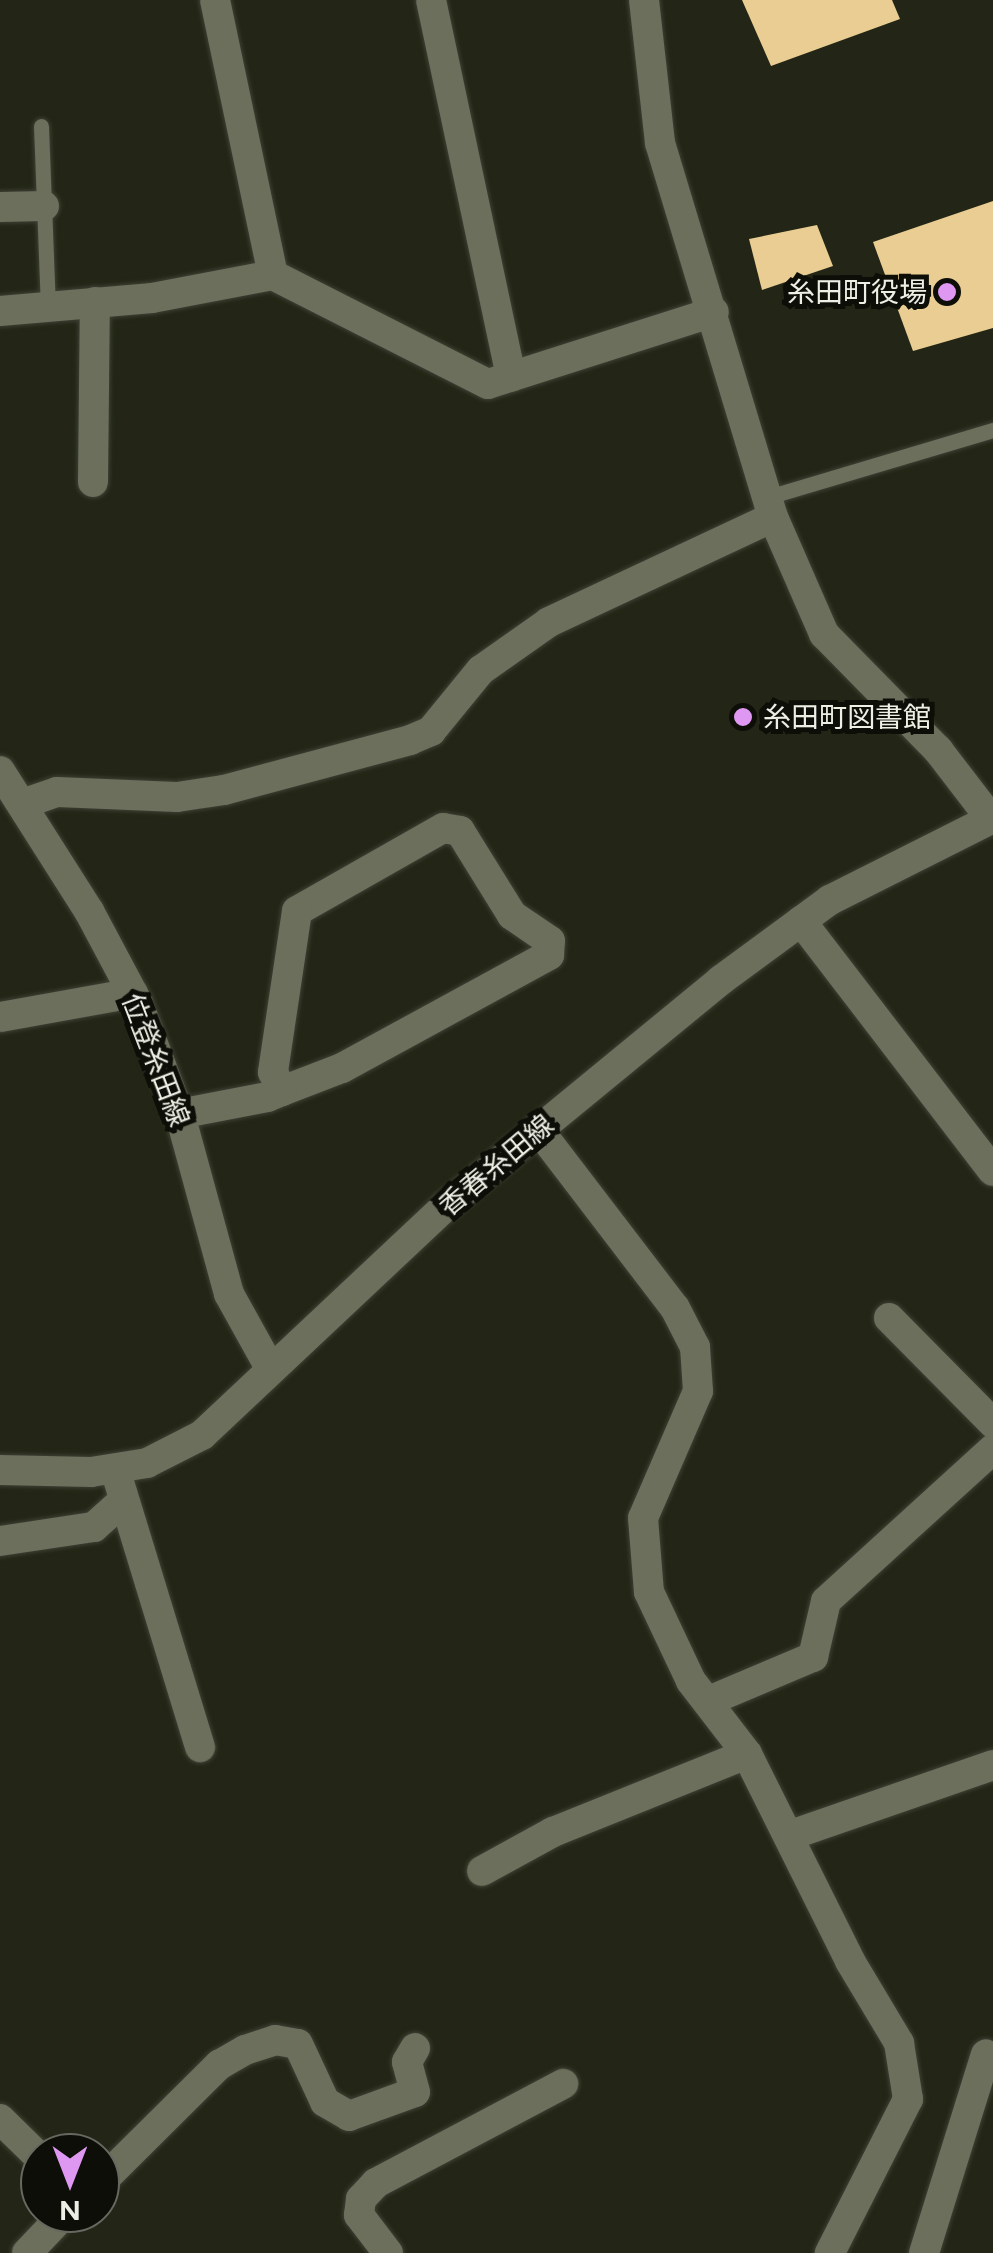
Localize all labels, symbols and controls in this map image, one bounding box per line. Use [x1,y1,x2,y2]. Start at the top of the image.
place label: 糸田町役場 [787,275,927,309]
marker: 糸田町役場 [936,281,958,303]
place label: 糸田町図書館 [763,700,931,734]
marker: 糸田町図書館 [732,706,754,728]
street label: 位登糸田線 [115,989,197,1131]
street label: 香春糸田線 [432,1107,560,1223]
north arrow [20,2133,120,2233]
text: N [59,2194,81,2228]

